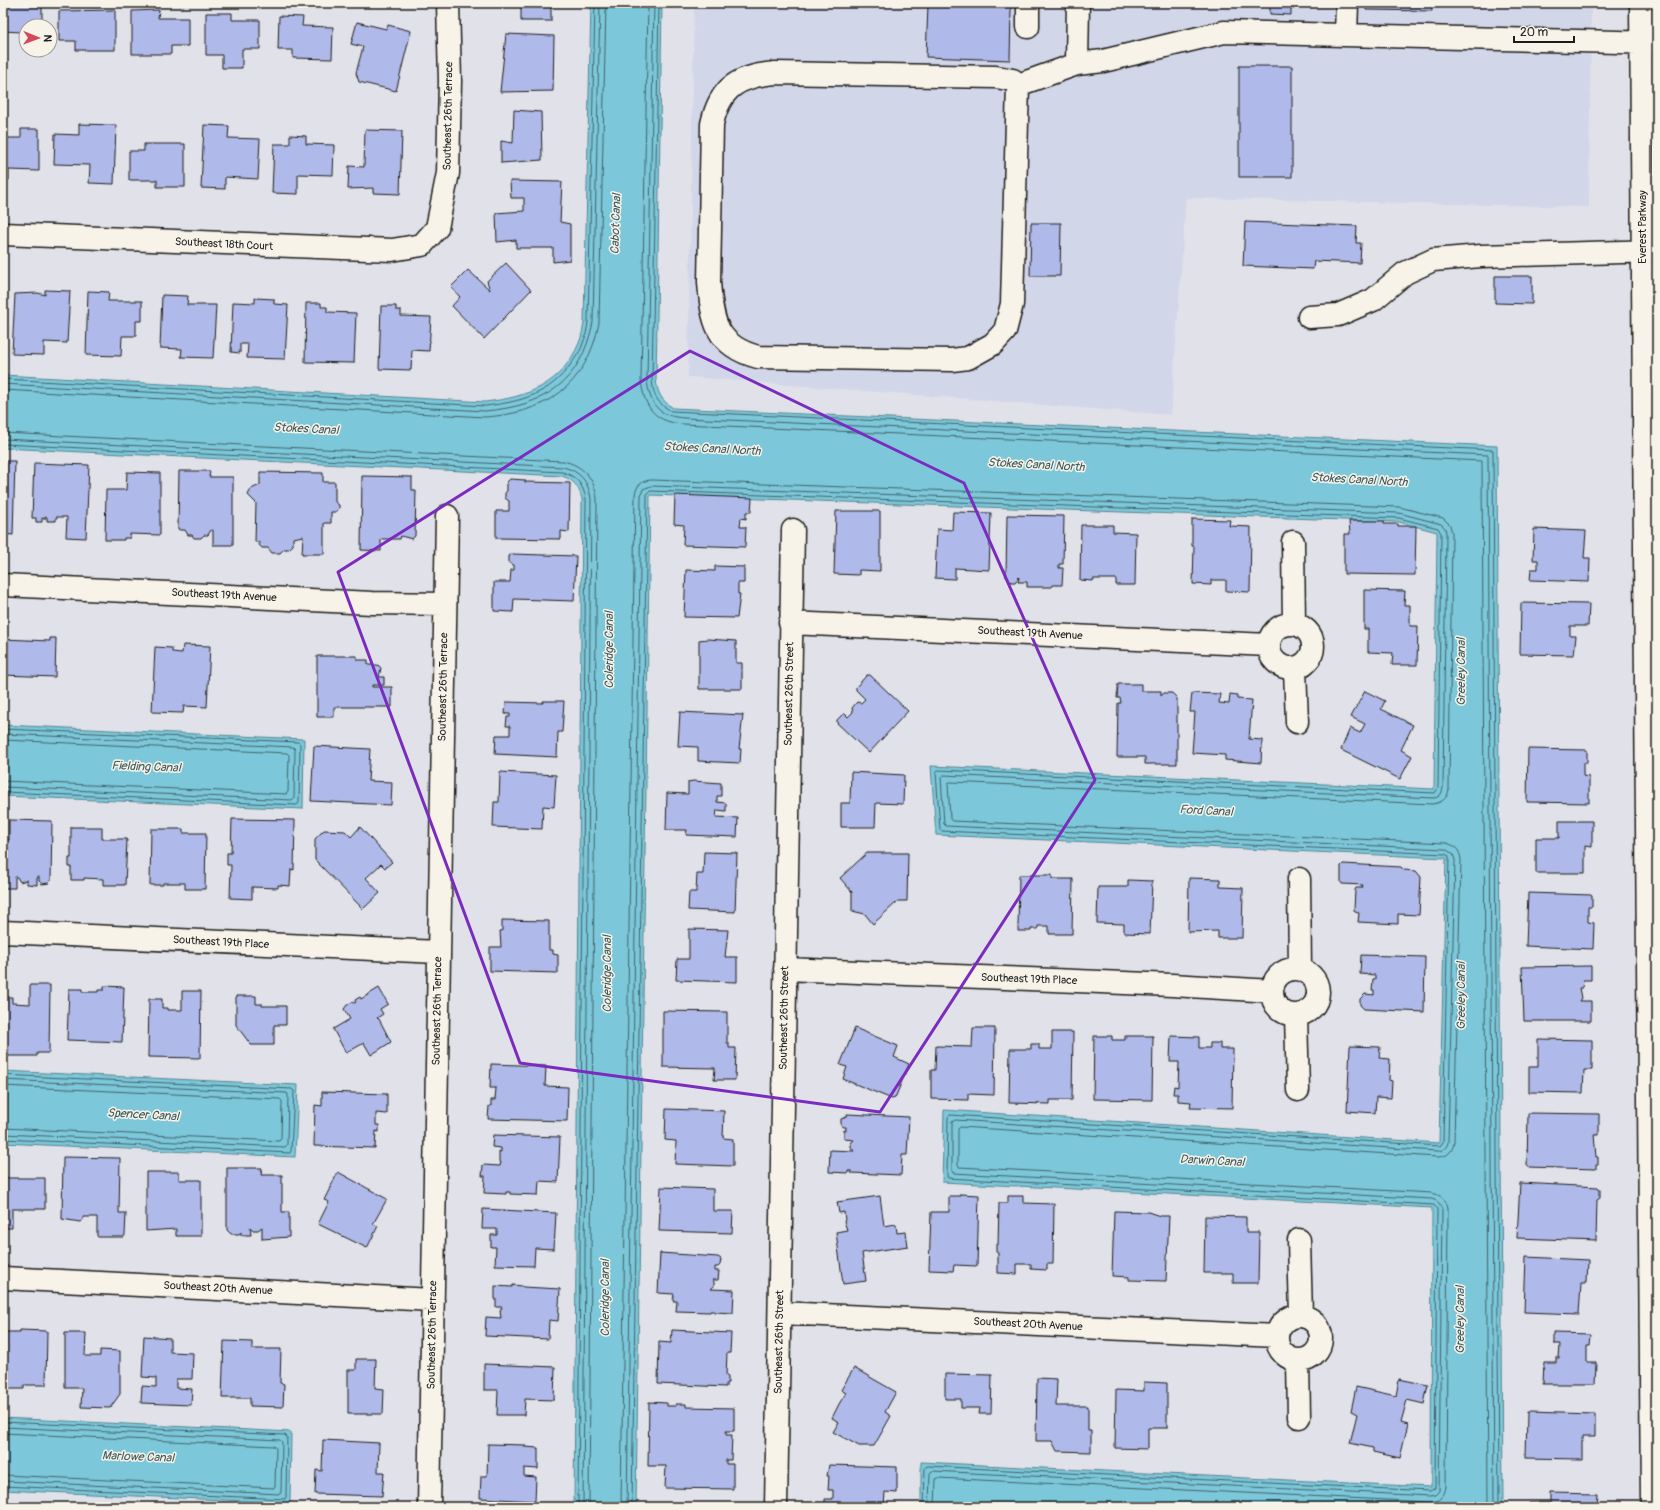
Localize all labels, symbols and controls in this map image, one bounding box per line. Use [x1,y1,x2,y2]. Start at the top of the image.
north arrow [18,18,58,58]
scale bar [1514,18,1574,44]
text: 20 m [1520,25,1549,40]
text: N [41,34,54,43]
street label: Southeast 26th Terrace [441,61,455,171]
street label: Everest Parkway [1636,190,1649,264]
water label: Cabot Canal [607,192,625,255]
street label: Southeast 18th Court [175,235,274,253]
water label: Stokes Canal [273,420,340,438]
water label: Stokes Canal North [663,439,762,459]
water label: Stokes Canal North [987,455,1086,475]
water label: Stokes Canal North [1310,470,1409,490]
street label: Southeast 19th Avenue [171,586,278,604]
water label: Coleridge Canal [602,610,617,689]
street label: Southeast 19th Avenue [977,624,1084,642]
street label: Southeast 26th Terrace [436,632,450,742]
water label: Greeley Canal [1454,637,1469,706]
street label: Southeast 26th Street [782,641,796,746]
water label: Fielding Canal [111,758,182,776]
water label: Ford Canal [1179,802,1234,820]
street label: Southeast 19th Place [172,933,270,951]
water label: Coleridge Canal [600,934,615,1013]
street label: Southeast 26th Terrace [430,956,444,1066]
water label: Greeley Canal [1454,961,1469,1030]
street label: Southeast 26th Street [777,965,791,1070]
street label: Southeast 19th Place [981,971,1078,987]
water label: Spencer Canal [107,1106,180,1124]
water label: Darwin Canal [1179,1152,1246,1170]
water label: Coleridge Canal [598,1258,613,1337]
street label: Southeast 20th Avenue [163,1279,273,1297]
street label: Southeast 26th Terrace [425,1280,439,1390]
water label: Greeley Canal [1453,1285,1468,1354]
street label: Southeast 26th Street [772,1289,786,1394]
street label: Southeast 20th Avenue [973,1315,1083,1333]
water label: Marlowe Canal [102,1448,175,1466]

